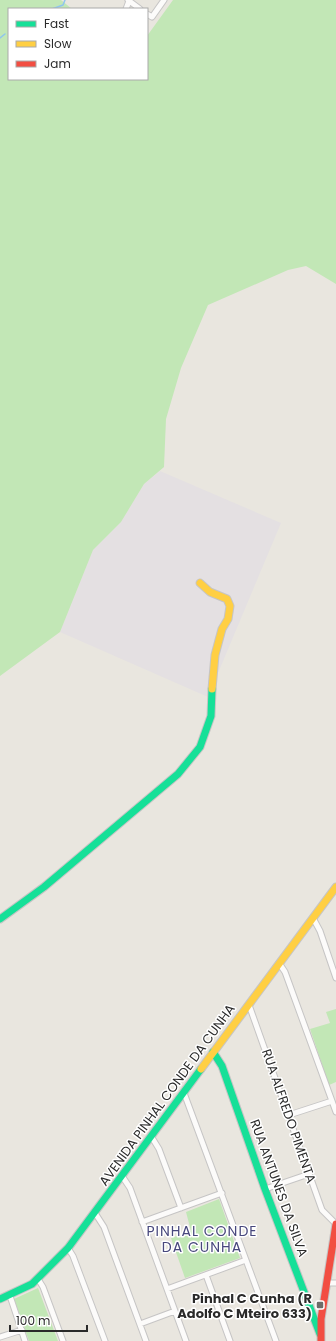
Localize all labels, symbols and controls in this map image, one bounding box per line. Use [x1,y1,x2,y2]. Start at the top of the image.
legend [8,8,148,80]
text: Fast [44,15,69,32]
text: Slow [44,35,72,52]
text: Jam [44,55,71,72]
street label: AVENIDA PINHAL CONDE DA CUNHA [94,1000,240,1190]
street label: RUA ALFREDO PIMENTA [257,1046,321,1186]
street label: RUA ANTUNES DA SILVA [245,1117,313,1260]
district label: PINHAL CONDE DA CUNHA [146,1221,258,1257]
place label: Pinhal C Cunha (R Adolfo C Mteiro 633) [177,1289,312,1323]
marker: Pinhal C Cunha (R Adolfo C Mteiro 633) [315,1300,325,1310]
scale bar [10,1307,87,1333]
text: 100 m [16,1312,50,1329]

